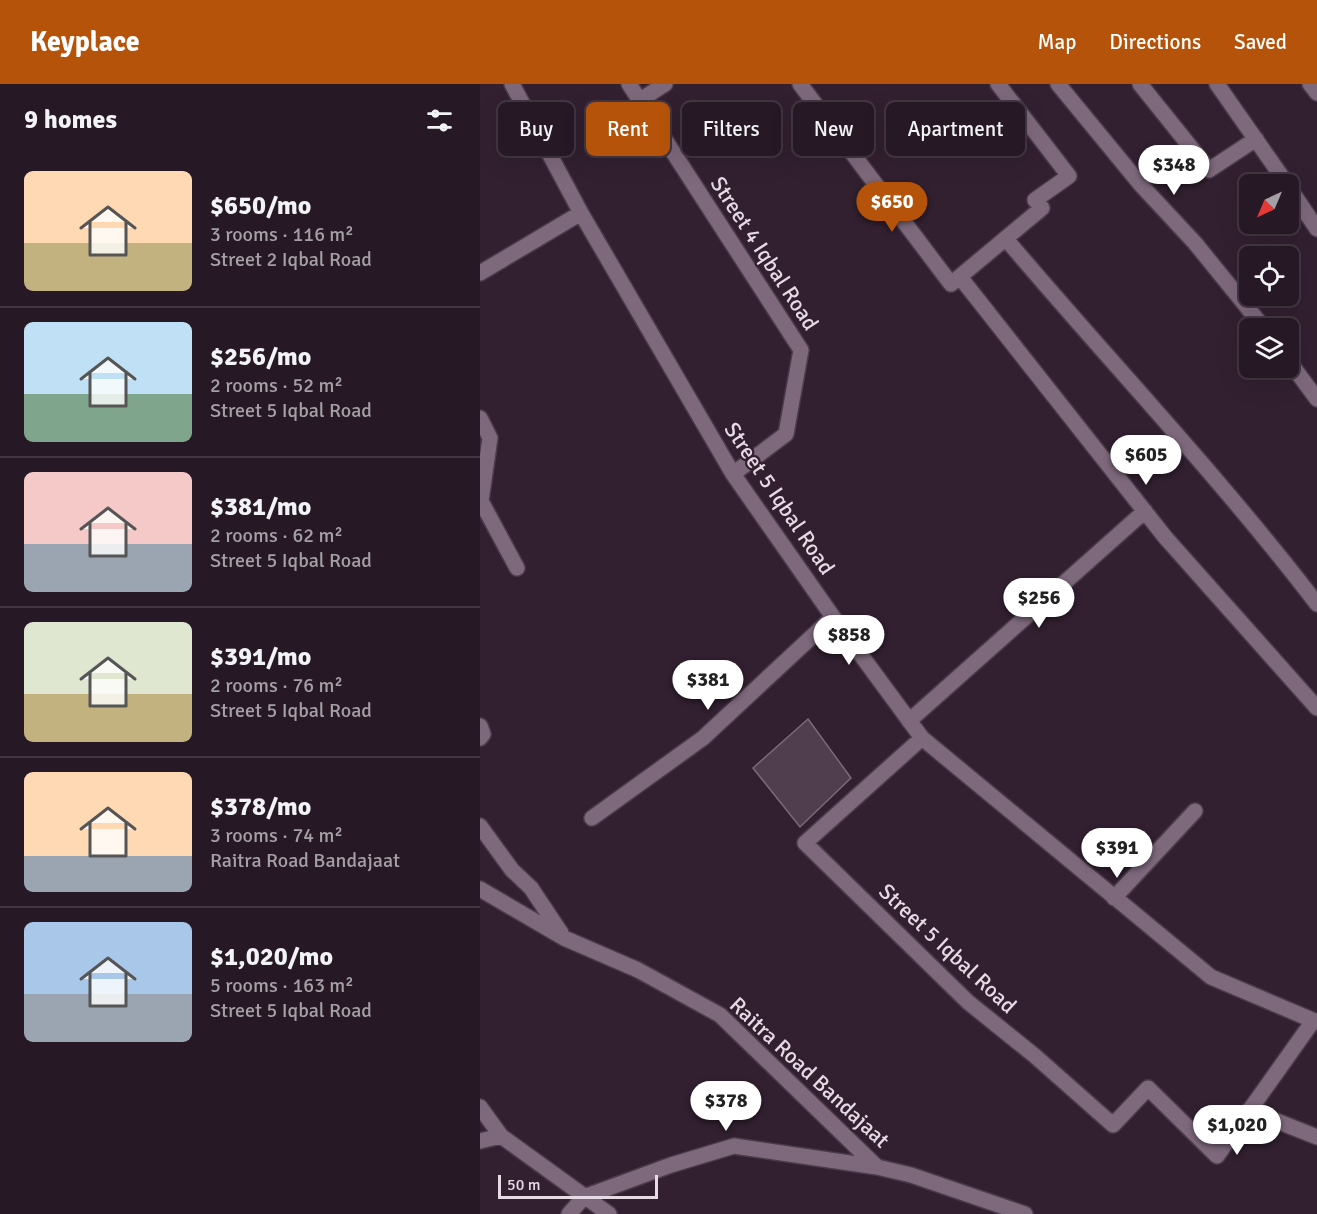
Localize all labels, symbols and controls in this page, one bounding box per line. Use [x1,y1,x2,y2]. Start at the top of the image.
text: Keyplace [30,25,140,59]
text: Map [1038,29,1076,55]
text: Directions [1109,29,1201,55]
text: Saved [1234,29,1287,55]
chip: Buy [498,102,574,156]
chip: Rent [586,102,670,156]
chip: Filters [682,102,781,156]
chip: New [793,102,874,156]
chip: Apartment [886,102,1025,156]
text: 9 homes [24,104,117,136]
icon: filters [423,104,456,137]
pin: $348 [1138,145,1210,196]
text: $348 [1152,152,1196,177]
street label: Street 4 Iqbal Road [705,171,824,335]
north arrow [1239,174,1299,234]
map controls [1239,174,1299,378]
pin: $650 [856,182,928,233]
text: $650 [870,189,914,214]
text: $650/mo [210,190,311,222]
icon: home [72,195,144,267]
text: 3 rooms · 116 m² [210,222,354,247]
button: locate [1239,246,1299,306]
text: Street 2 Iqbal Road [210,247,372,272]
button: layers [1239,318,1299,378]
text: $256/mo [210,341,311,373]
icon: home [72,346,144,418]
text: 2 rooms · 52 m² [210,373,343,398]
text: Street 5 Iqbal Road [210,398,372,423]
street label: Street 5 Iqbal Road [719,417,841,580]
pin: $605 [1110,435,1182,486]
text: $605 [1124,442,1168,467]
text: $381/mo [210,491,311,523]
icon: home [72,496,144,568]
text: 2 rooms · 62 m² [210,523,343,548]
text: Street 5 Iqbal Road [210,548,372,573]
pin: $256 [1003,578,1075,629]
text: $256 [1017,585,1061,610]
pin: $858 [813,615,885,666]
text: $858 [827,622,871,647]
text: $391/mo [210,641,311,673]
icon: home [72,646,144,718]
pin: $381 [672,660,744,711]
text: $381 [686,667,730,692]
text: 2 rooms · 76 m² [210,673,343,698]
text: Street 5 Iqbal Road [210,698,372,723]
text: $378/mo [210,791,311,823]
icon: home [72,796,144,868]
text: 3 rooms · 74 m² [210,823,343,848]
pin: $391 [1081,828,1153,879]
text: $391 [1095,835,1139,860]
text: Raitra Road Bandajaat [210,848,400,873]
street label: Street 5 Iqbal Road [873,878,1022,1019]
text: $1,020/mo [210,941,333,973]
icon: home [72,946,144,1018]
text: 5 rooms · 163 m² [210,973,354,998]
street label: Raitra Road Bandajaat [724,991,895,1154]
text: Street 5 Iqbal Road [210,998,372,1023]
pin: $378 [690,1081,762,1132]
text: $378 [704,1088,748,1113]
pin: $1,020 [1188,1105,1286,1156]
text: $1,020 [1207,1112,1267,1137]
scale bar [498,1172,658,1200]
text: 50 m [507,1175,541,1195]

